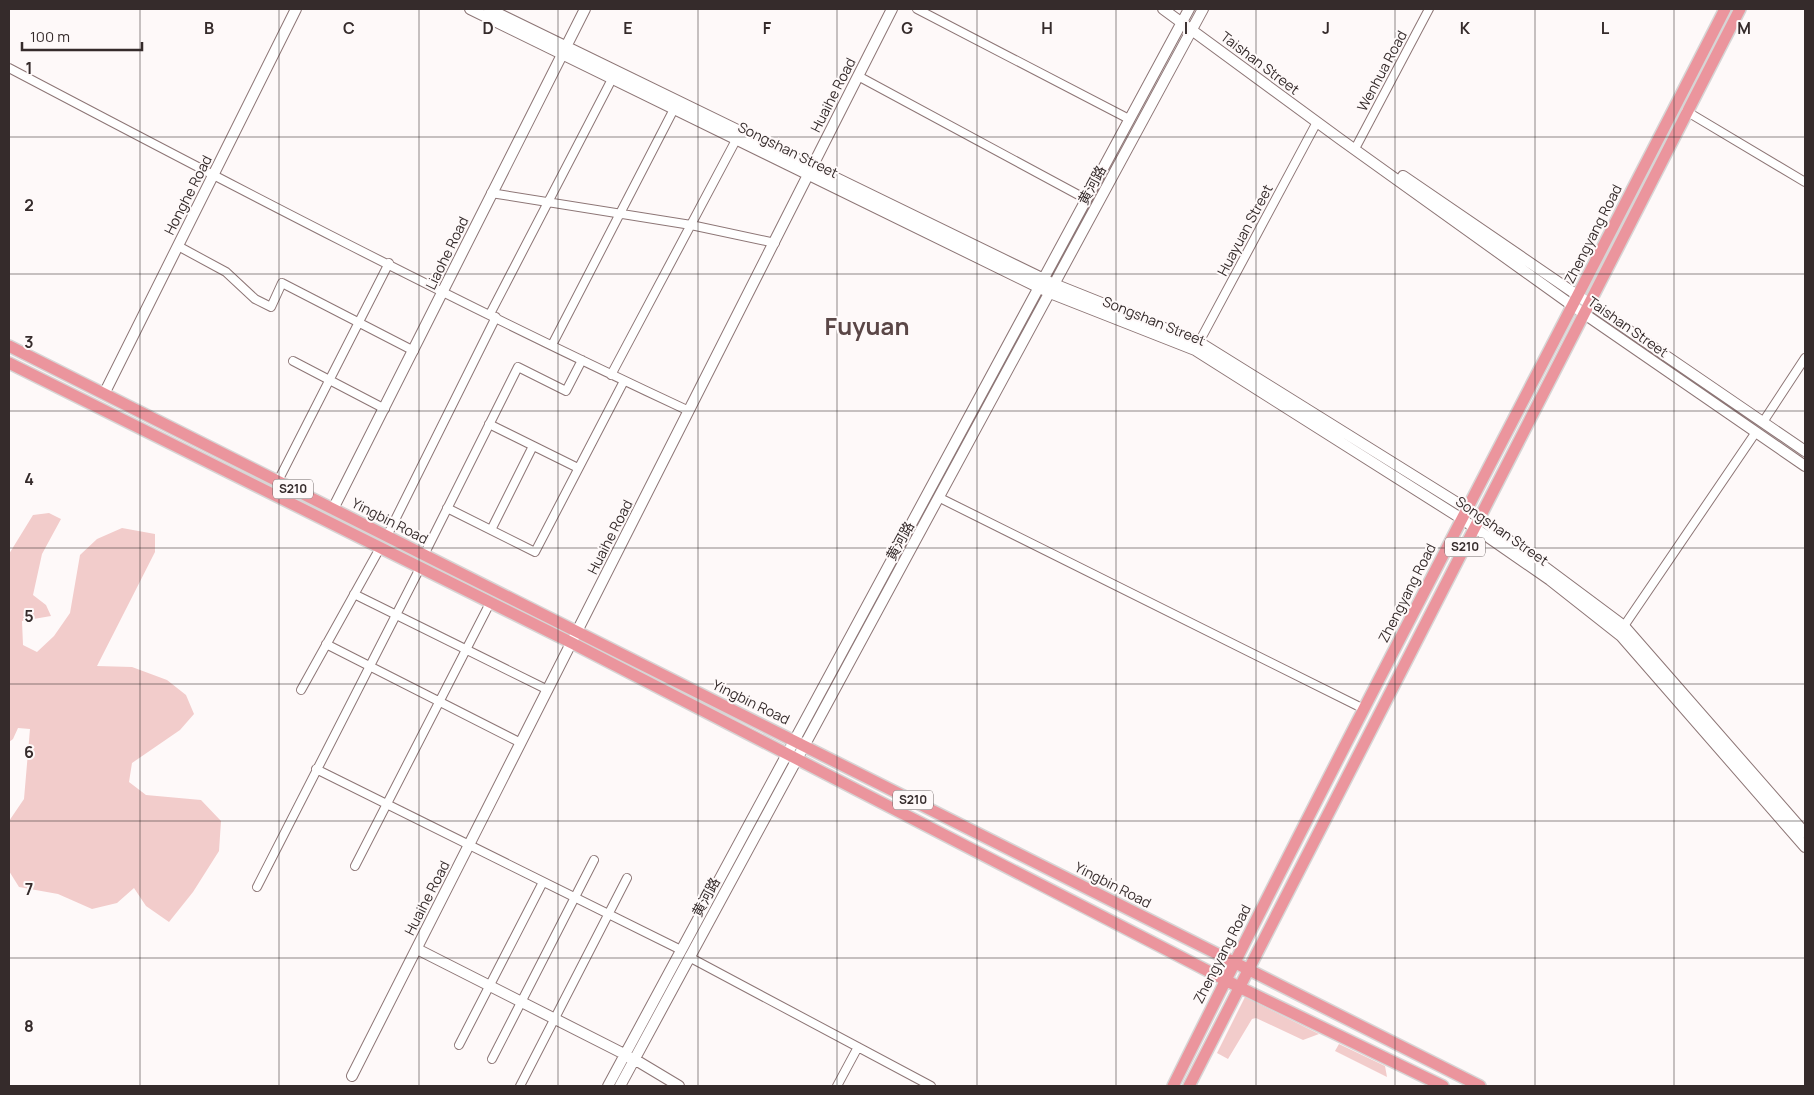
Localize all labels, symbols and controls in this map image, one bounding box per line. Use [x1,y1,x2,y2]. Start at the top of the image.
text: B [204,17,214,39]
text: C [343,17,355,39]
text: D [482,17,494,39]
text: E [623,17,633,39]
text: F [763,17,772,39]
text: G [901,17,913,39]
text: H [1041,17,1053,39]
text: I [1184,17,1188,39]
text: J [1322,17,1330,39]
text: K [1460,17,1471,39]
text: L [1601,17,1610,39]
text: M [1737,17,1751,39]
scale bar [22,20,142,52]
text: 100 m [30,26,70,47]
street label: Taishan Street [1217,27,1304,99]
street label: Wenhua Road [1352,27,1411,114]
street label: Huaihe Road [806,54,860,135]
text: 1 [25,57,33,79]
street label: Songshan Street [735,117,842,182]
street label: Honghe Road [159,152,216,238]
street label: 黄河路 [1073,162,1110,208]
street label: Huayuan Street [1212,180,1277,279]
street label: Zhengyang Road [1559,181,1626,287]
text: 2 [24,194,34,216]
street label: Liaohe Road [421,213,472,292]
street label: Songshan Street [1100,291,1209,350]
street label: Taishan Street [1584,292,1673,362]
district label: Fuyuan [825,309,909,342]
text: 3 [24,331,34,353]
text: 4 [24,468,34,490]
road number: S210 [273,479,313,498]
street label: Songshan Street [1452,491,1553,570]
street label: Yingbin Road [349,493,432,548]
street label: Huaihe Road [583,496,637,577]
street label: 黄河路 [881,518,918,564]
road number: S210 [1445,538,1485,556]
street label: Zhengyang Road [1373,540,1440,646]
text: 5 [24,605,34,627]
street label: Yingbin Road [710,675,793,728]
text: 6 [24,741,34,763]
road number: S210 [893,790,933,810]
street label: Huaihe Road [400,857,454,938]
street label: Yingbin Road [1072,857,1155,912]
street label: 黄河路 [687,874,724,920]
text: 7 [25,878,33,900]
street label: Zhengyang Road [1188,901,1255,1007]
text: 8 [24,1015,34,1037]

